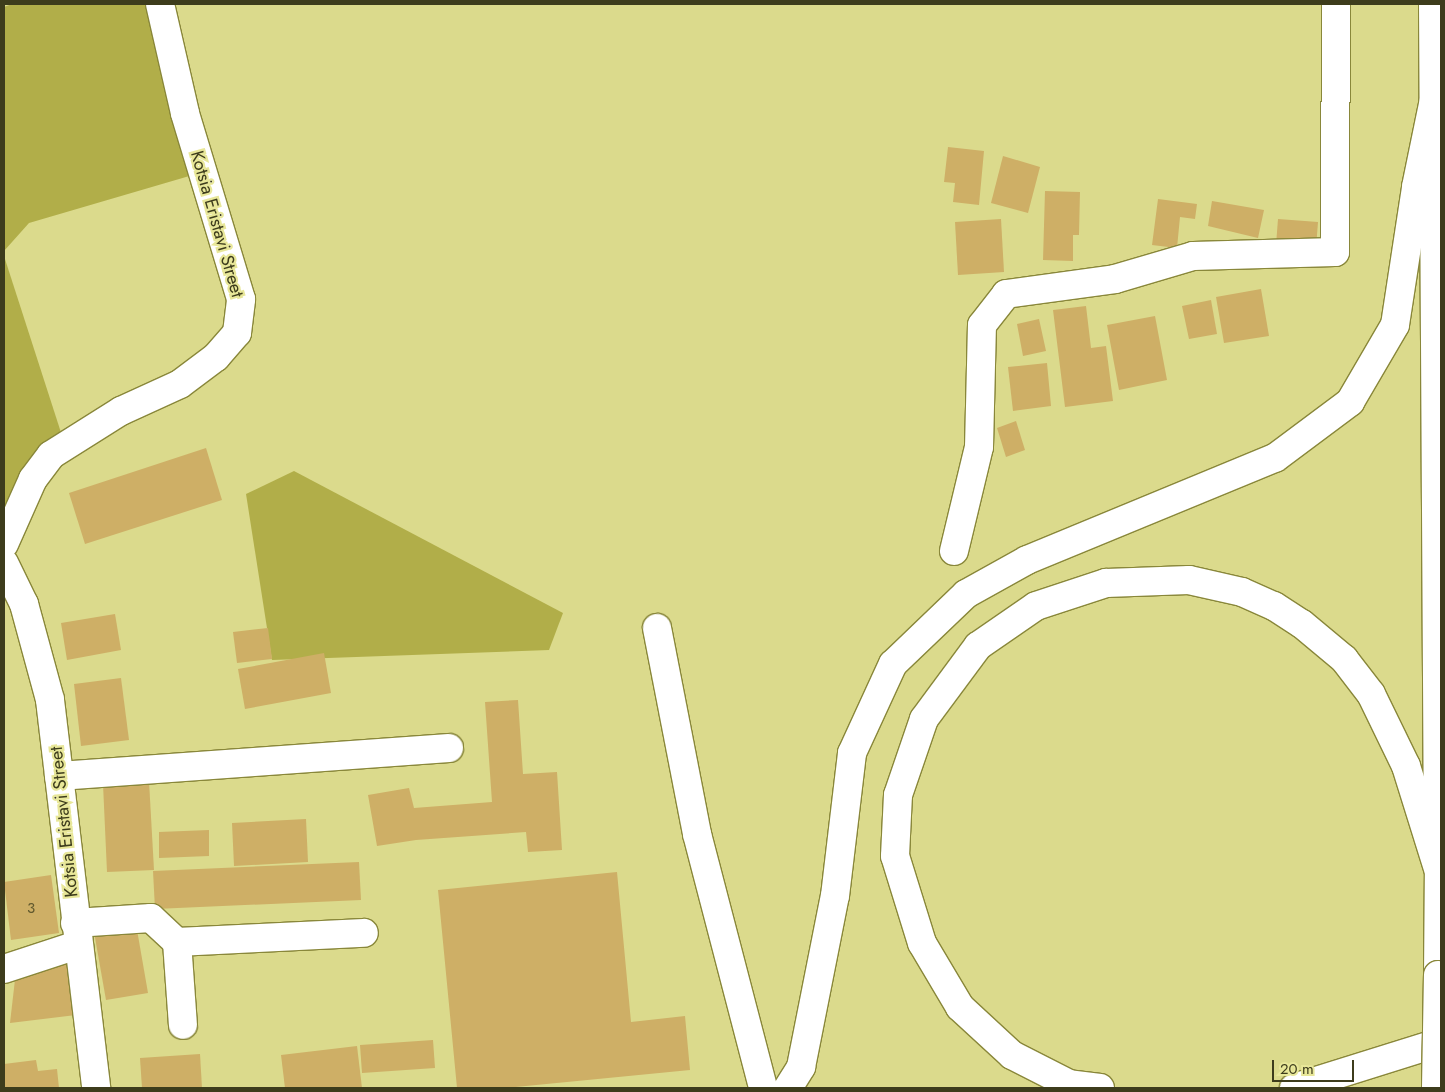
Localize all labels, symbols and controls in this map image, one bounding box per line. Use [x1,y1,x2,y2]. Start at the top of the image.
street label: Kotsia Eristavi Street [186,148,248,300]
street label: Kotsia Eristavi Street [45,745,83,899]
house number: 3 [27,900,35,918]
scale bar [1275,1050,1358,1082]
text: 20 m [1280,1058,1314,1080]

